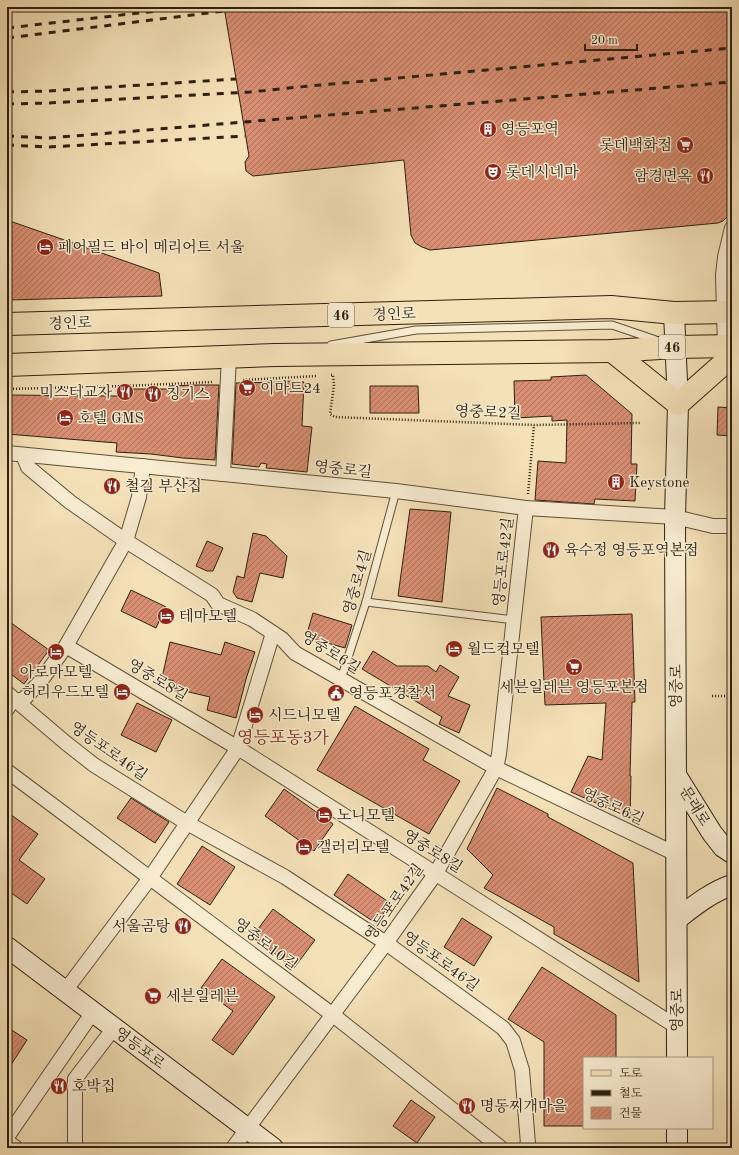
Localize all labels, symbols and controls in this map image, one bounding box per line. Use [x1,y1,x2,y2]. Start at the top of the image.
scale bar [585,26,637,52]
text: 20 m [591,35,618,47]
building icon: 영등포역 [478,119,498,139]
place label: 영등포역 [501,121,559,138]
supermarket icon: 롯데백화점 [675,135,695,155]
place label: 롯데백화점 [600,137,672,154]
theatre icon: 롯데시네마 [483,162,503,182]
place label: 롯데시네마 [506,164,579,181]
restaurant icon: 함경면옥 [695,166,715,186]
place label: 함경면옥 [634,168,693,185]
hotel icon: 페어필드 바이 메리어트 서울 [35,237,55,257]
place label: 페어필드 바이 메리어트 서울 [58,239,245,256]
road number: 46 [328,303,354,327]
street label: 경인로 [372,305,417,324]
street label: 경인로 [48,314,93,333]
road number: 46 [659,335,685,359]
supermarket icon: 이마트24 [237,378,257,398]
place label: 이마트24 [260,380,321,397]
restaurant icon: 미스터교자 [115,382,135,402]
place label: 미스터교자 [40,384,113,401]
restaurant icon: 징기스 [143,384,163,404]
place label: 징기스 [166,386,210,403]
street label: 영중로2길 [454,403,522,422]
hotel icon: 호텔 GMS [55,408,75,428]
place label: 호텔 GMS [78,410,144,427]
street label: 영중로길 [313,458,373,481]
building icon: Keystone [606,472,626,492]
restaurant icon: 철길 부산집 [102,476,122,496]
place label: Keystone [629,476,689,491]
place label: 철길 부산집 [125,478,202,495]
street label: 영등포로42길 [490,516,517,608]
restaurant icon: 육수정 영등포역본점 [541,540,561,560]
place label: 육수정 영등포역본점 [564,541,699,559]
street label: 영중로4길 [340,548,375,617]
hotel icon: 테마모텔 [156,606,176,626]
place label: 테마모텔 [179,608,237,625]
street label: 영중로6길 [298,628,364,677]
hotel icon: 월드컵모텔 [444,639,464,659]
place label: 월드컵모텔 [467,641,539,658]
hotel icon: 아로마모텔 [46,642,66,662]
street label: 영중로8길 [125,656,191,705]
supermarket icon: 세븐일레븐 영등포본점 [564,657,584,677]
place label: 아로마모텔 [20,664,92,681]
street label: 영중로 [668,664,685,708]
place label: 세븐일레븐 영등포본점 [499,678,649,696]
hotel icon: 허리우드모텔 [112,682,132,702]
public building icon: 영등포경찰서 [326,683,346,703]
place label: 허리우드모텔 [22,684,109,701]
place label: 영등포경찰서 [349,685,436,702]
hotel icon: 시드니모텔 [245,705,265,725]
place label: 시드니모텔 [268,707,340,724]
street label: 영등포로46길 [67,719,150,784]
district label: 영등포동3가 [237,729,330,747]
street label: 문래로 [676,783,714,830]
street label: 영중로6길 [579,785,647,828]
hotel icon: 노니모텔 [314,805,334,825]
place label: 노니모텔 [337,807,395,824]
street label: 영중로8길 [400,827,466,876]
hotel icon: 갤러리모텔 [294,837,314,857]
place label: 갤러리모텔 [317,839,389,856]
street label: 영등포로42길 [362,861,427,944]
street label: 영중로10길 [230,915,301,974]
restaurant icon: 서울곰탕 [173,916,193,936]
place label: 서울곰탕 [112,918,171,935]
street label: 영등포로46길 [399,928,482,995]
supermarket icon: 세븐일레븐 [143,986,163,1006]
place label: 세븐일레븐 [166,987,239,1005]
street label: 영중로 [669,988,686,1032]
street label: 영등포로 [111,1024,168,1073]
legend [583,1057,713,1129]
text: 도로 [619,1067,643,1080]
restaurant icon: 호박집 [49,1076,69,1096]
place label: 호박집 [72,1078,115,1095]
text: 철도 [619,1087,643,1100]
restaurant icon: 명동찌개마을 [457,1096,477,1116]
place label: 명동찌개마을 [480,1098,567,1115]
text: 건물 [619,1107,643,1120]

